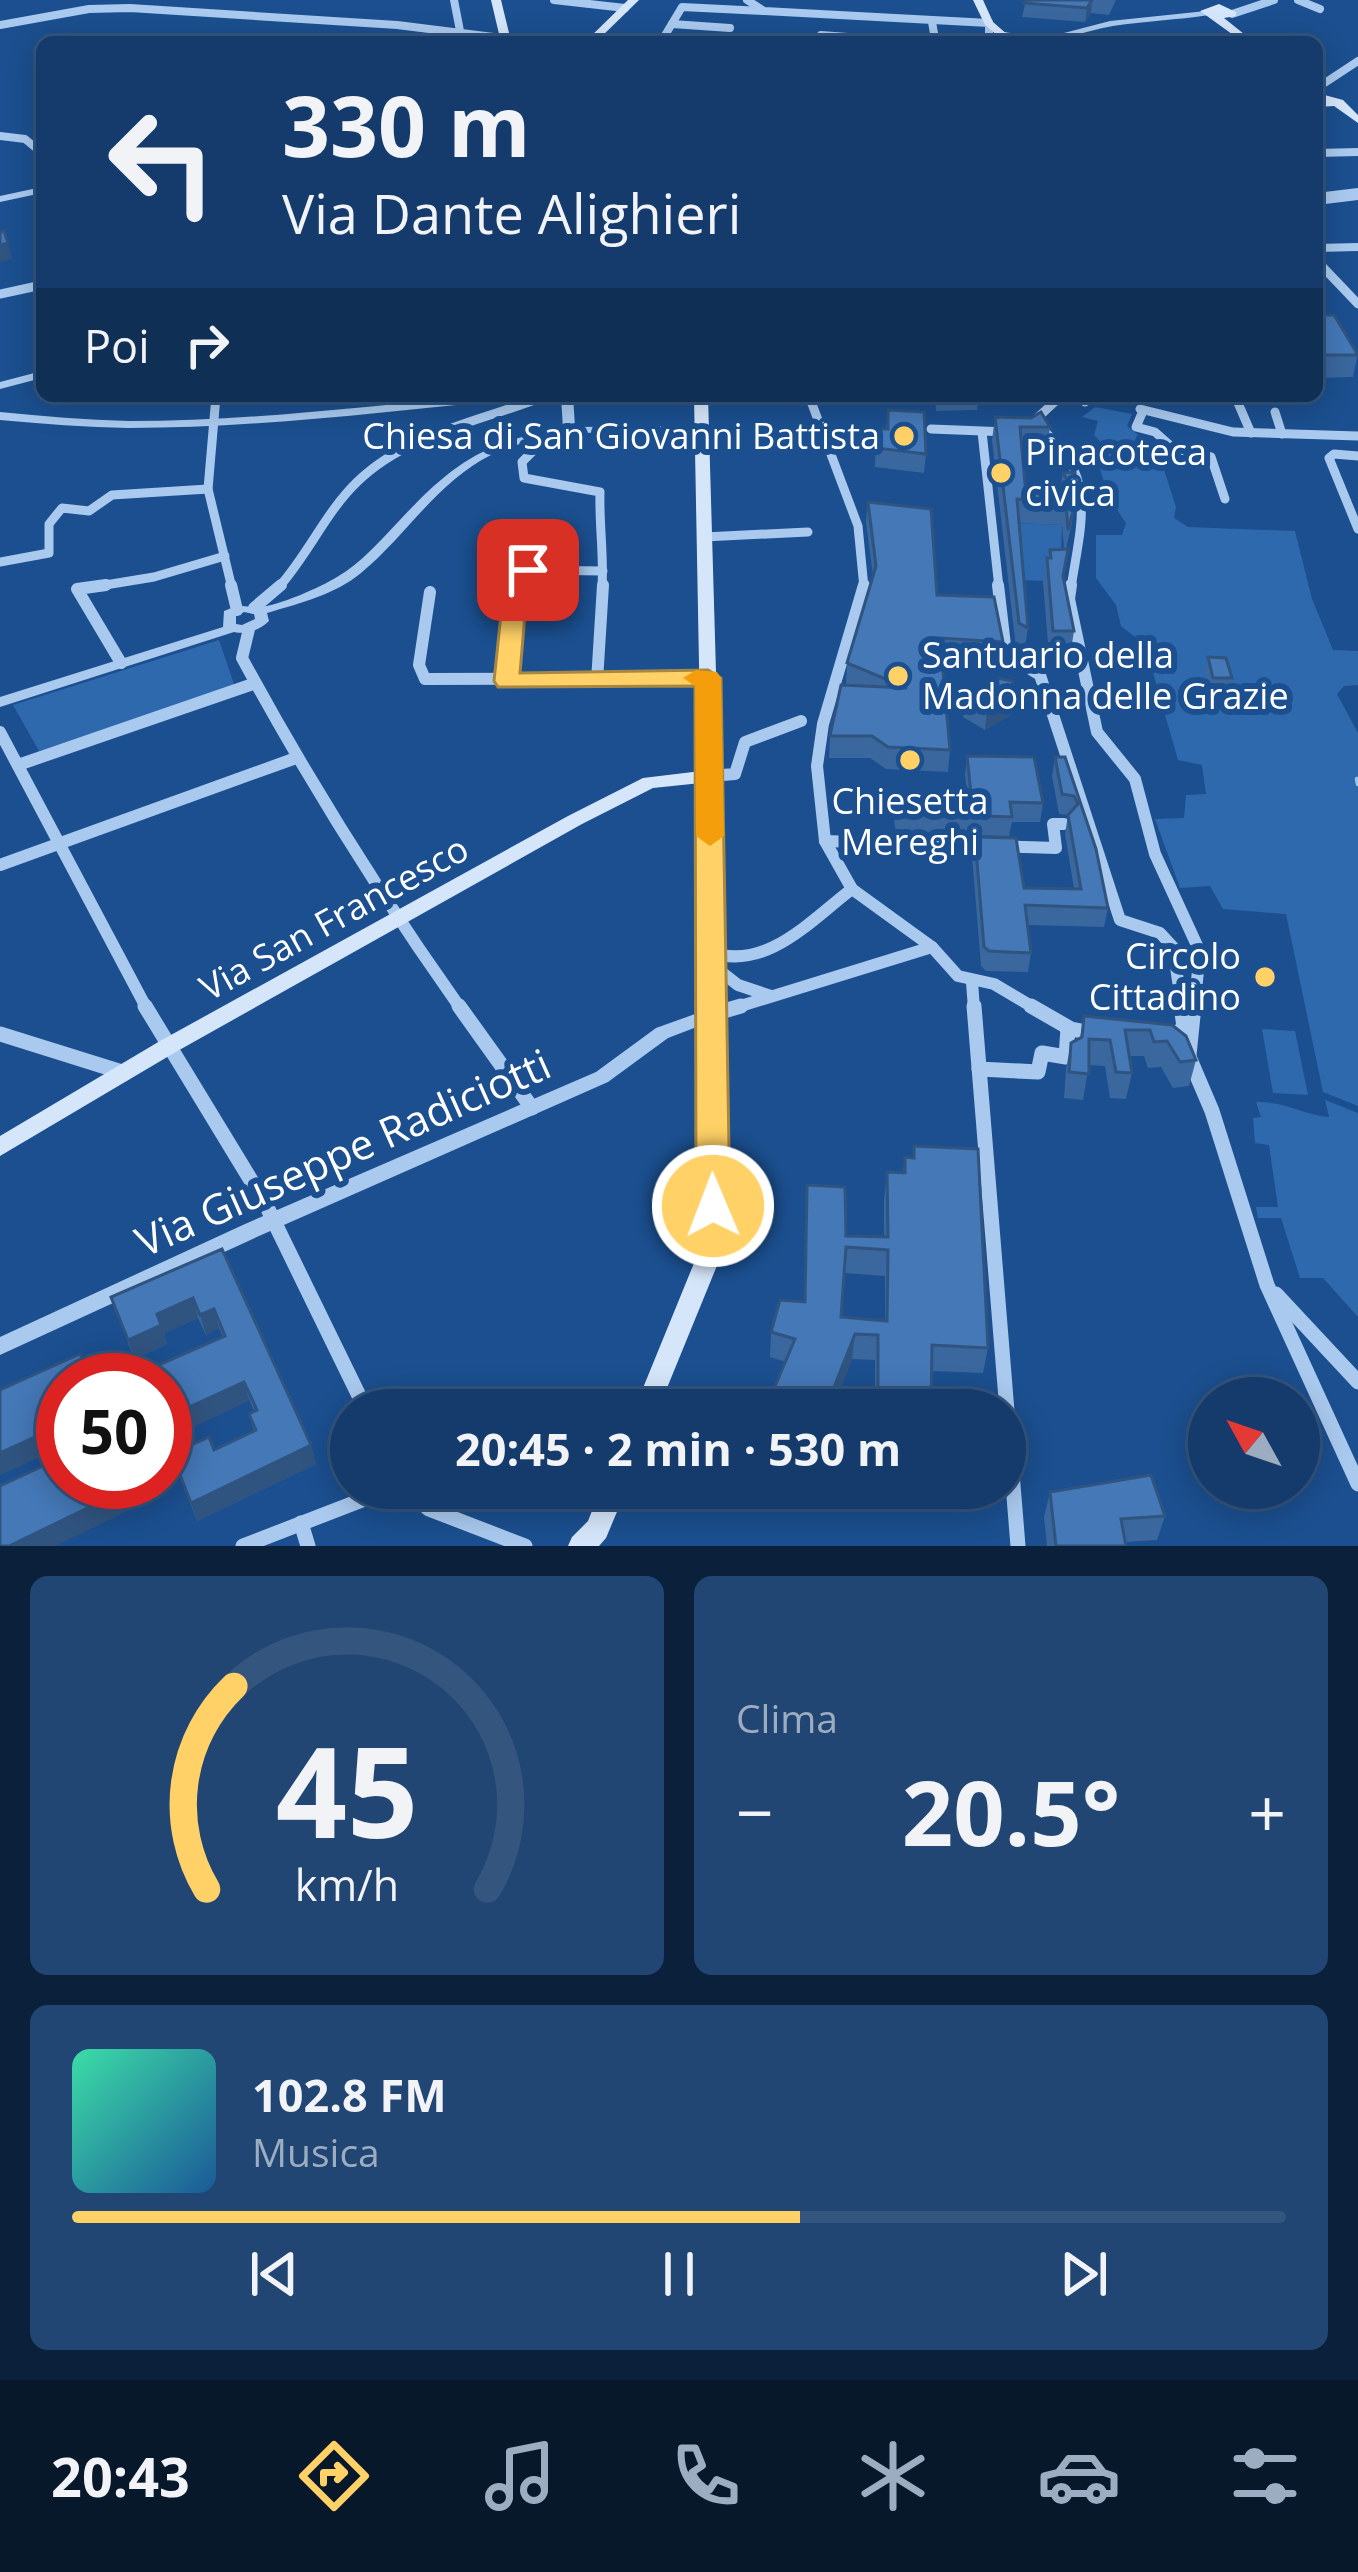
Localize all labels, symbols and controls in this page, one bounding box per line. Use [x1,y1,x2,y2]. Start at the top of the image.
text: 330 m [282,67,530,182]
icon: left [84,84,240,240]
text: Via Dante Alighieri [282,176,741,250]
icon: right [174,312,240,378]
text: Poi [84,315,150,376]
place label: Chiesa di San Giovanni Battista [362,411,880,460]
marker: Chiesa di San Giovanni Battista [891,423,917,449]
place label: Pinacoteca civica [1025,427,1207,517]
marker: Pinacoteca civica [988,460,1014,486]
pin [477,519,579,621]
icon: arrive [495,537,561,603]
place label: Santuario della Madonna delle Grazie [922,630,1289,720]
marker: Santuario della Madonna delle Grazie [885,663,911,689]
marker: Chiesetta Mereghi [897,747,923,773]
place label: Chiesetta Mereghi [831,776,989,866]
street label: Via San Francesco [191,823,477,1012]
place label: Circolo Cittadino [1089,931,1241,1021]
marker: Circolo Cittadino [1252,964,1278,990]
street label: Via Giuseppe Radiciotti [126,1034,559,1269]
position arrow [650,1143,776,1269]
speed limit sign: 50 [36,1353,192,1509]
north arrow [1188,1377,1320,1509]
map controls [1188,1377,1320,1509]
text: 20:45 · 2 min · 530 m [455,1418,901,1479]
text: Clima [736,1691,838,1744]
text: 45 [276,1705,418,1875]
text: 20.5° [902,1750,1120,1872]
text: − [736,1766,774,1856]
text: + [1248,1766,1286,1856]
text: km/h [295,1854,399,1913]
text: 102.8 FM [252,2064,447,2125]
text: Musica [252,2125,380,2178]
icon: previous [241,2241,307,2307]
icon: pause [646,2241,712,2307]
icon: next [1051,2241,1117,2307]
icon: directions [292,2434,376,2518]
icon: music [478,2434,562,2518]
icon: phone [664,2434,748,2518]
icon: climate [851,2434,935,2518]
icon: car [1037,2434,1121,2518]
icon: filters [1223,2434,1307,2518]
text: 20:43 [51,2439,190,2513]

